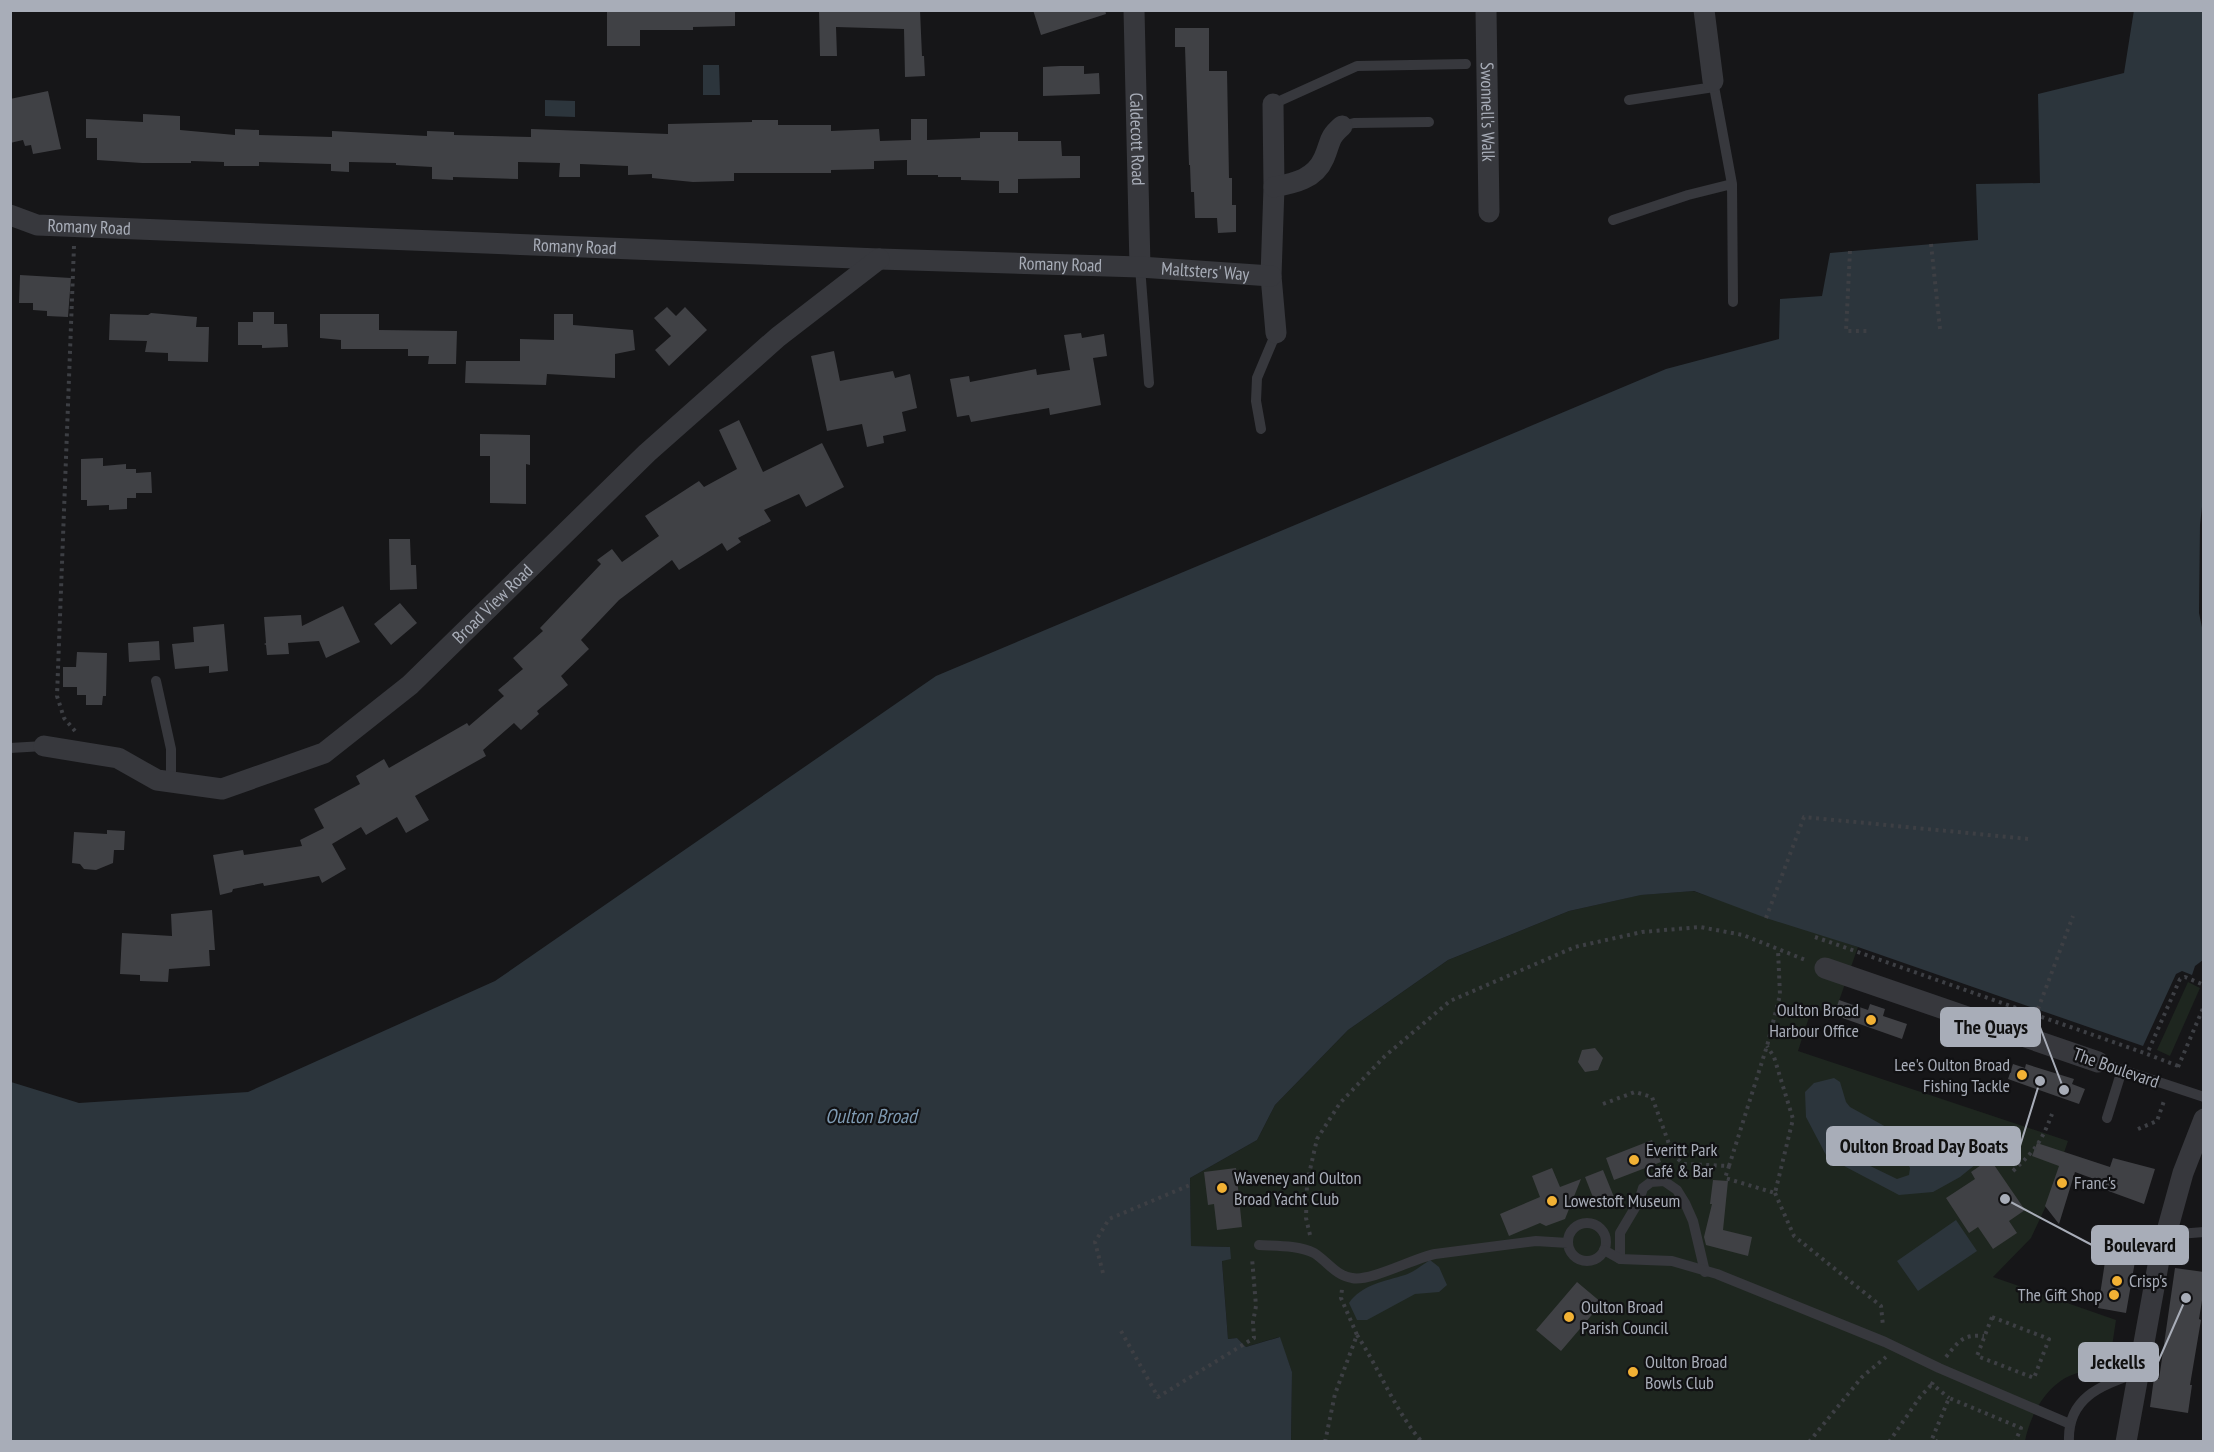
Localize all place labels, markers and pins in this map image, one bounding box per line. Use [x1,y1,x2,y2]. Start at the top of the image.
place label: Oulton Broad Harbour Office [1769,998,1859,1042]
callout: The Quays [1941,1008,2040,1046]
marker: Oulton Broad Harbour Office [1864,1013,1878,1027]
place label: Lee's Oulton Broad Fishing Tackle [1894,1053,2010,1097]
marker: Lee's Oulton Broad Fishing Tackle [2015,1068,2029,1082]
callout: Oulton Broad Day Boats [1827,1127,2020,1165]
place label: Everitt Park Café & Bar [1646,1138,1717,1182]
marker: Everitt Park Café & Bar [1627,1153,1641,1167]
place label: Waveney and Oulton Broad Yacht Club [1234,1166,1361,1210]
place label: Franc's [2074,1171,2116,1194]
marker: Franc's [2055,1176,2069,1190]
marker: Waveney and Oulton Broad Yacht Club [1215,1181,1229,1195]
place label: Lowestoft Museum [1564,1189,1680,1212]
marker: Lowestoft Museum [1545,1194,1559,1208]
callout: Boulevard [2092,1226,2188,1264]
place label: Crisp's [2129,1269,2167,1292]
marker: Crisp's [2110,1274,2124,1288]
place label: The Gift Shop [2018,1283,2102,1306]
marker: The Gift Shop [2107,1288,2121,1302]
place label: Oulton Broad Parish Council [1581,1295,1669,1339]
marker: Oulton Broad Parish Council [1562,1310,1576,1324]
callout: Jeckells [2079,1343,2158,1381]
place label: Oulton Broad Bowls Club [1645,1350,1727,1394]
marker: Oulton Broad Bowls Club [1626,1365,1640,1379]

